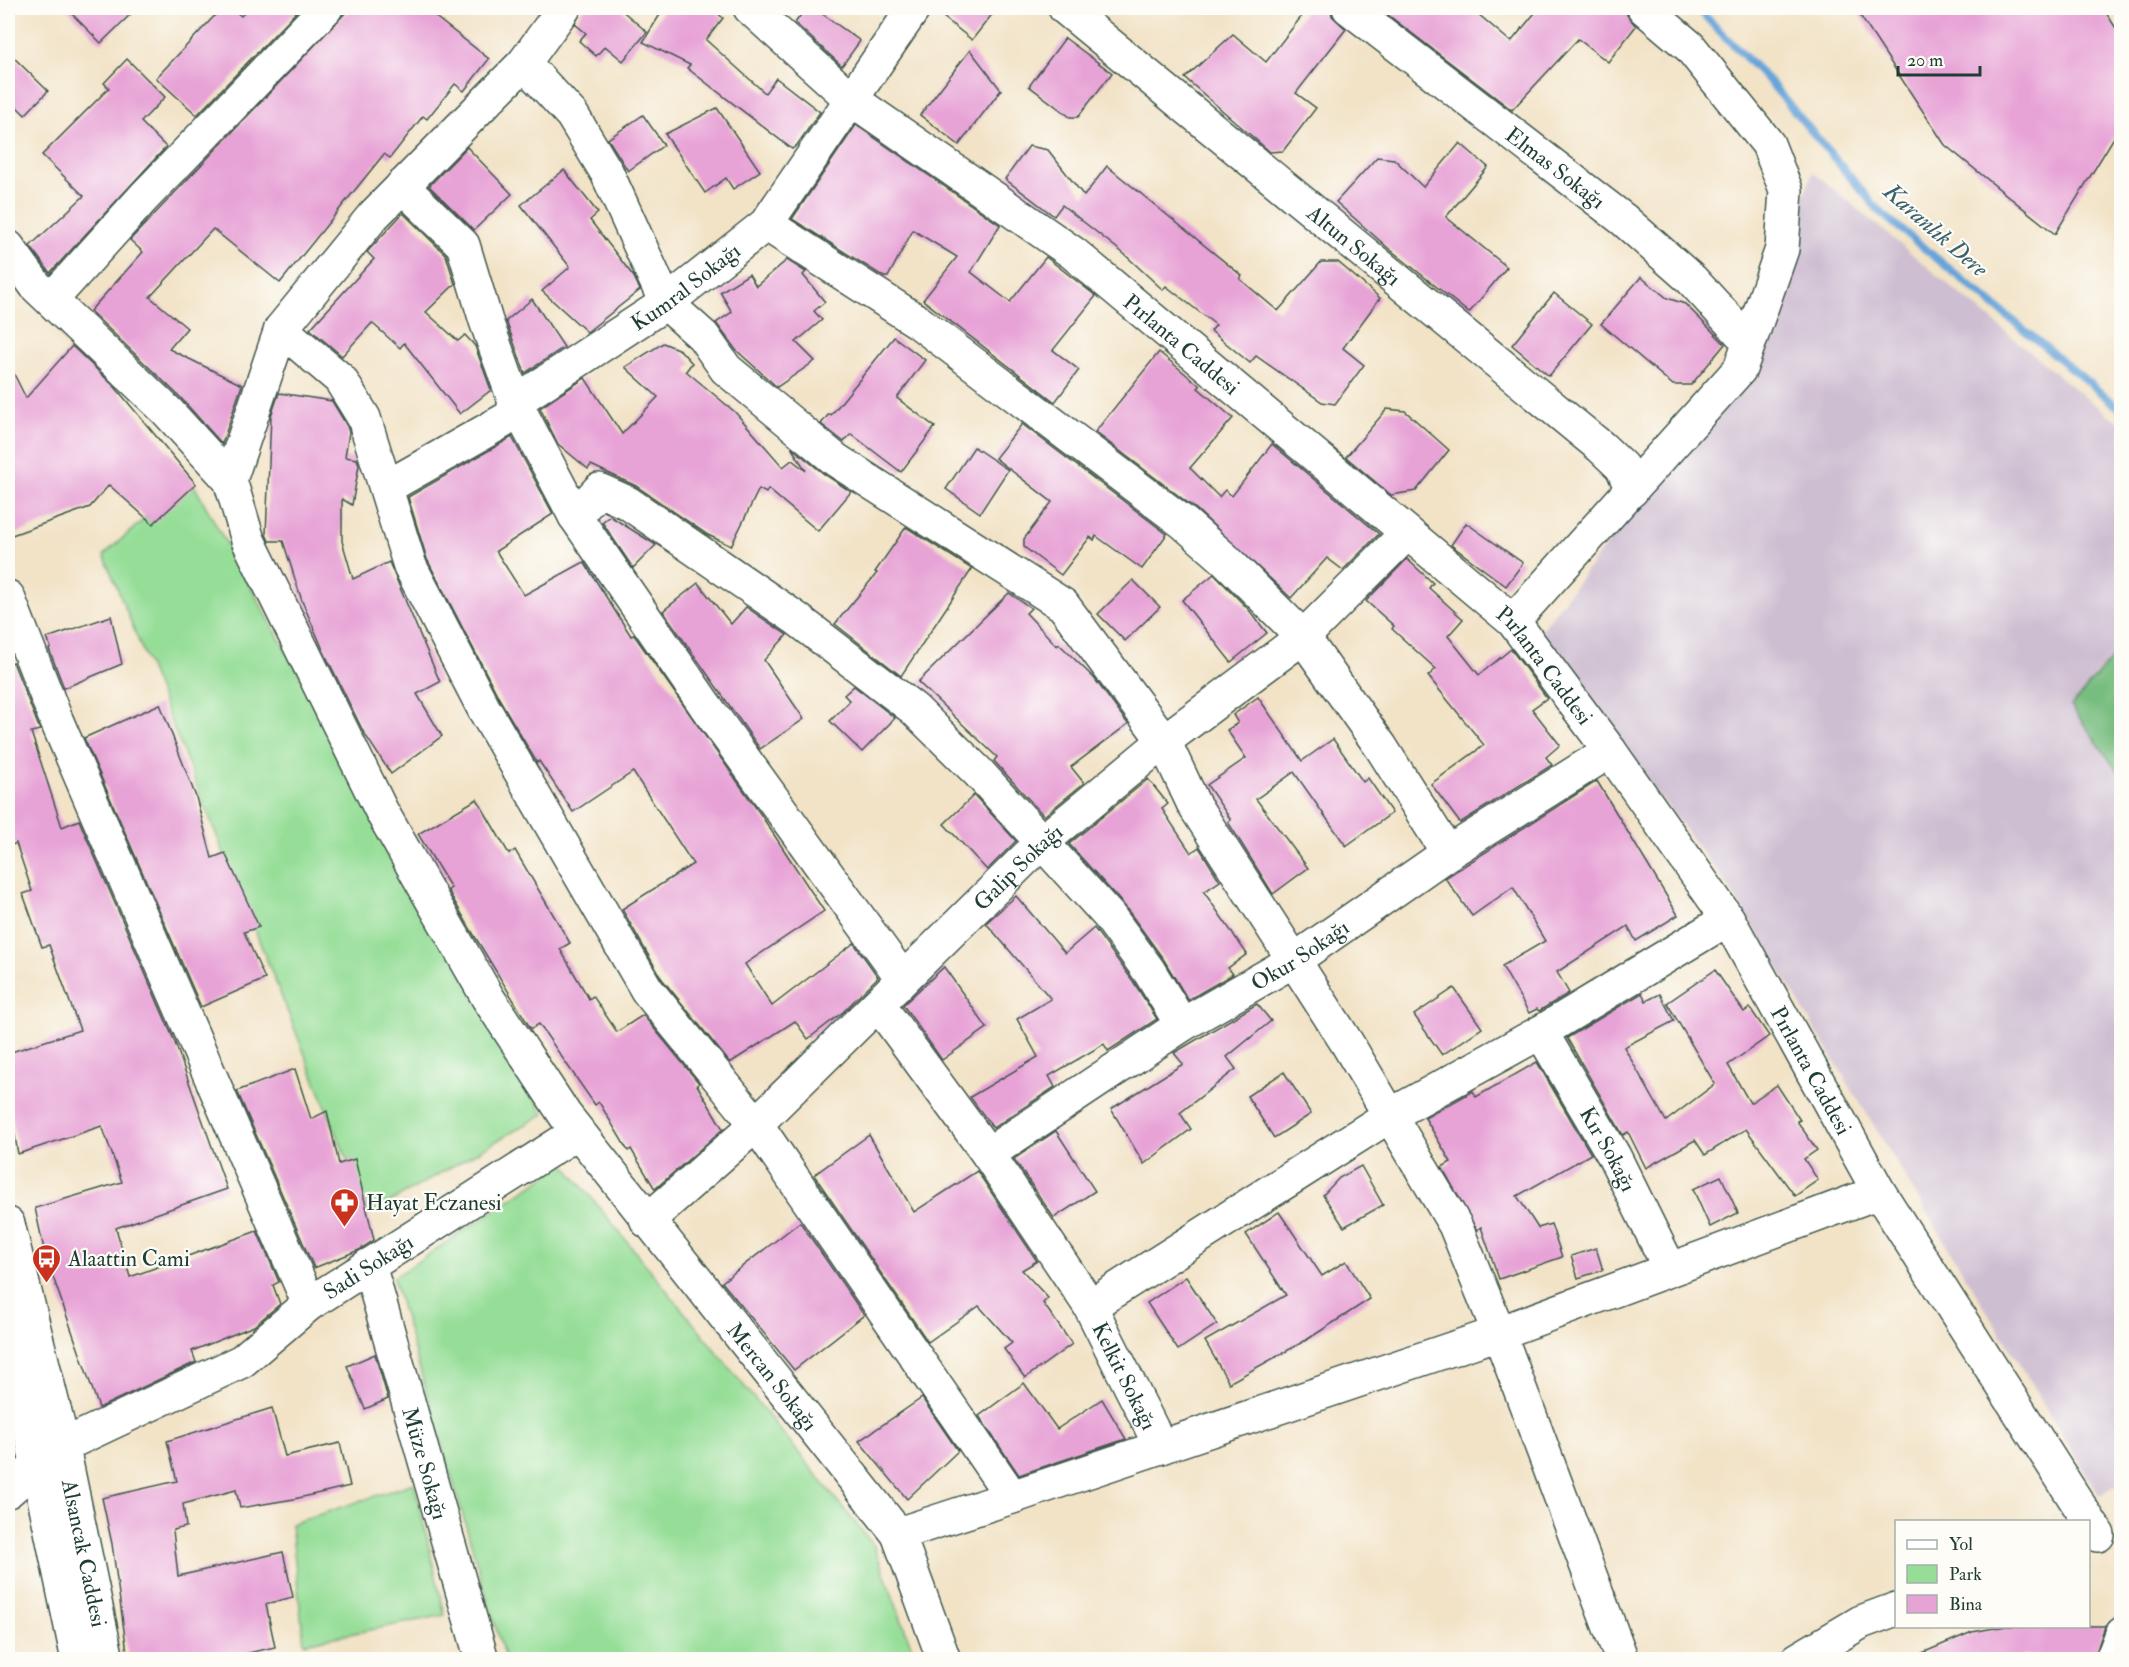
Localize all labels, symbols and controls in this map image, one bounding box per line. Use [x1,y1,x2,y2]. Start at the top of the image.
scale bar [1898,39,1980,77]
text: 20 m [1907,49,1943,72]
street label: Elmas Sokağı [1500,121,1611,216]
water label: Karanlık Dere [1876,176,1995,285]
street label: Altun Sokağı [1300,199,1406,292]
street label: Kumral Sokağı [626,237,746,337]
street label: Pırlanta Caddesi [1117,288,1245,401]
street label: Pırlanta Caddesi [1490,600,1599,731]
street label: Galip Sokağı [968,818,1069,917]
street label: Okur Sokağı [1246,913,1355,997]
street label: Pırlanta Caddesi [1764,1001,1858,1140]
street label: Kır Sokağı [1573,1102,1642,1196]
pharmacy icon: Hayat Eczanesi [329,1186,361,1228]
place label: Hayat Eczanesi [366,1189,502,1217]
street label: Sadi Sokağı [318,1228,419,1306]
bus stop icon: Alaattin Cami [31,1242,63,1284]
place label: Alaattin Cami [67,1245,190,1273]
street label: Mercan Sokağı [720,1317,824,1437]
street label: Kelkit Sokağı [1085,1318,1163,1435]
street label: Müze Sokağı [395,1404,454,1523]
street label: Alsancak Caddesi [55,1476,113,1630]
legend [1895,1520,2090,1628]
text: Yol [1949,1533,1973,1556]
text: Park [1949,1563,1982,1586]
text: Bina [1949,1593,1983,1616]

